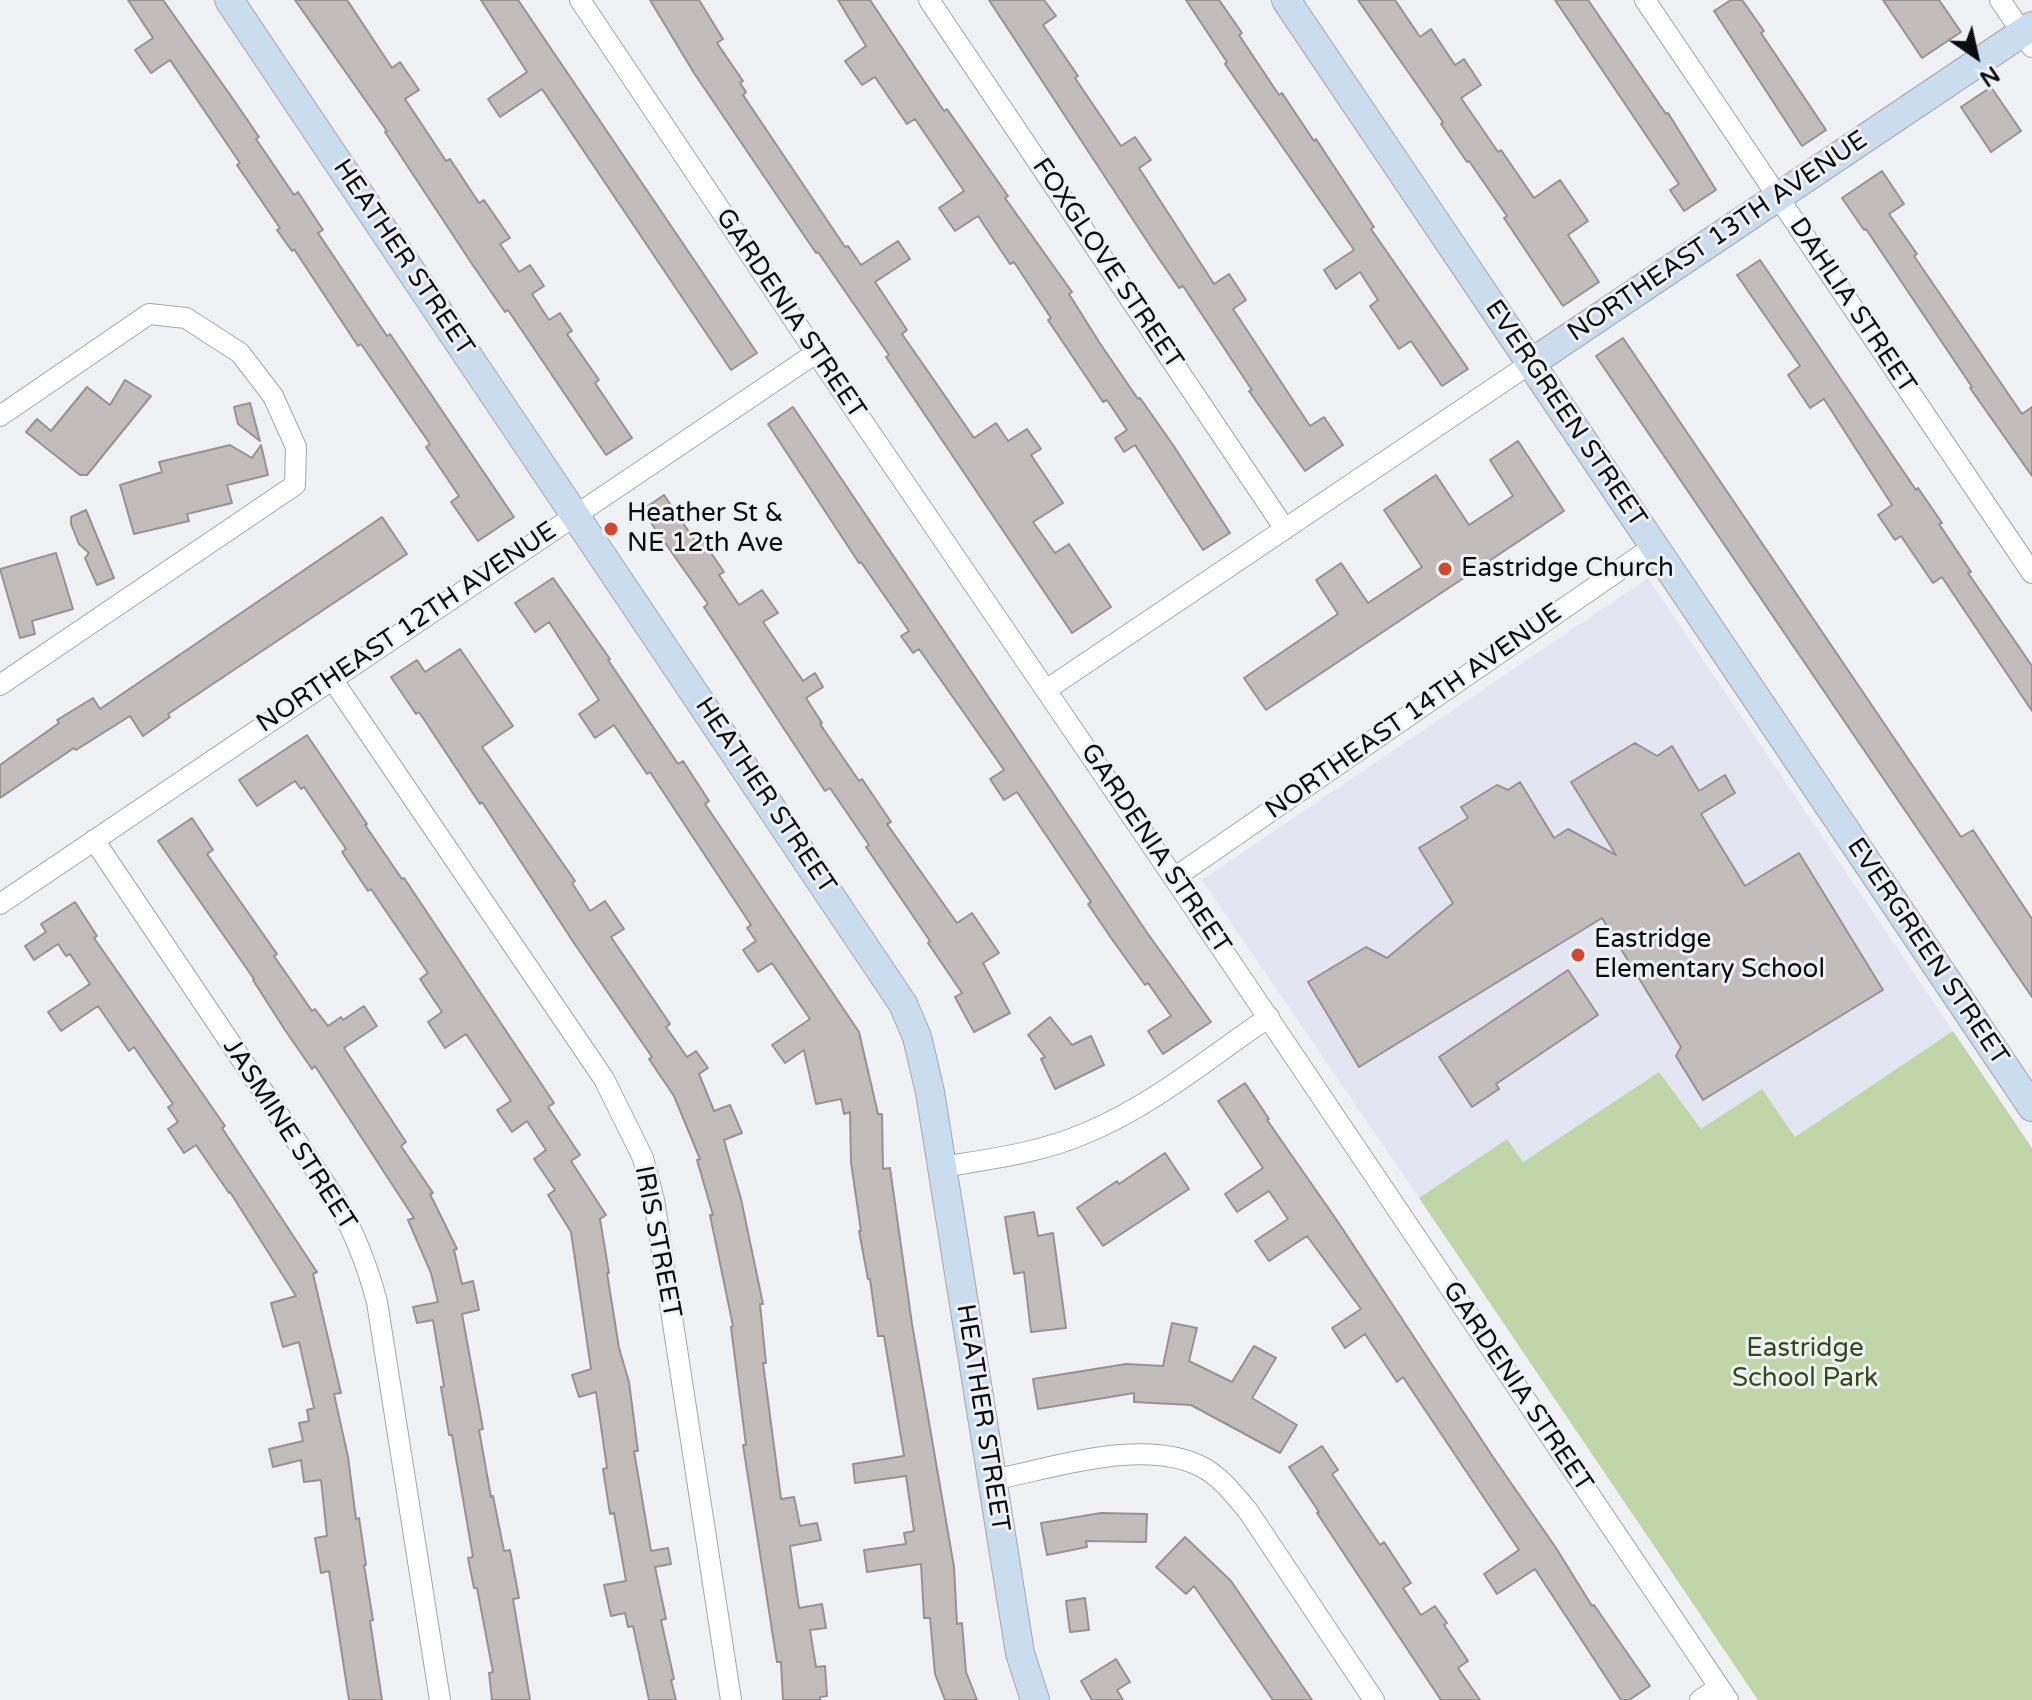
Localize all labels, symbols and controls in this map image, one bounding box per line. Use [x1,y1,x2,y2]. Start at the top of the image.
north arrow [1936,16,2016,96]
text: N [1975,60,2004,92]
street label: NORTHEAST 13TH AVENUE [1562,125,1874,349]
street label: FOXGLOVE STREET [1025,153,1189,375]
street label: HEATHER STREET [326,154,480,362]
street label: GARDENIA STREET [708,203,872,425]
street label: DAHLIA STREET [1782,212,1922,400]
street label: EVERGREEN STREET [1477,295,1653,533]
place label: Heather St & NE 12th Ave [627,498,784,560]
street label: NORTHEAST 12TH AVENUE [251,516,563,740]
marker: Heather St & NE 12th Ave [602,520,620,538]
place label: Eastridge Church [1461,553,1674,585]
marker: Eastridge Church [1436,560,1454,578]
street label: NORTHEAST 14TH AVENUE [1260,598,1568,826]
street label: HEATHER STREET [688,692,842,900]
street label: GARDENIA STREET [1073,738,1237,960]
street label: EVERGREEN STREET [1839,833,2015,1071]
place label: Eastridge Elementary School [1594,924,1825,986]
marker: Eastridge Elementary School [1569,946,1587,964]
street label: JASMINE STREET [215,1033,363,1237]
street label: IRIS STREET [627,1163,687,1321]
street label: GARDENIA STREET [1435,1276,1599,1498]
street label: HEATHER STREET [949,1302,1015,1534]
park label: Eastridge School Park [1732,1333,1878,1394]

